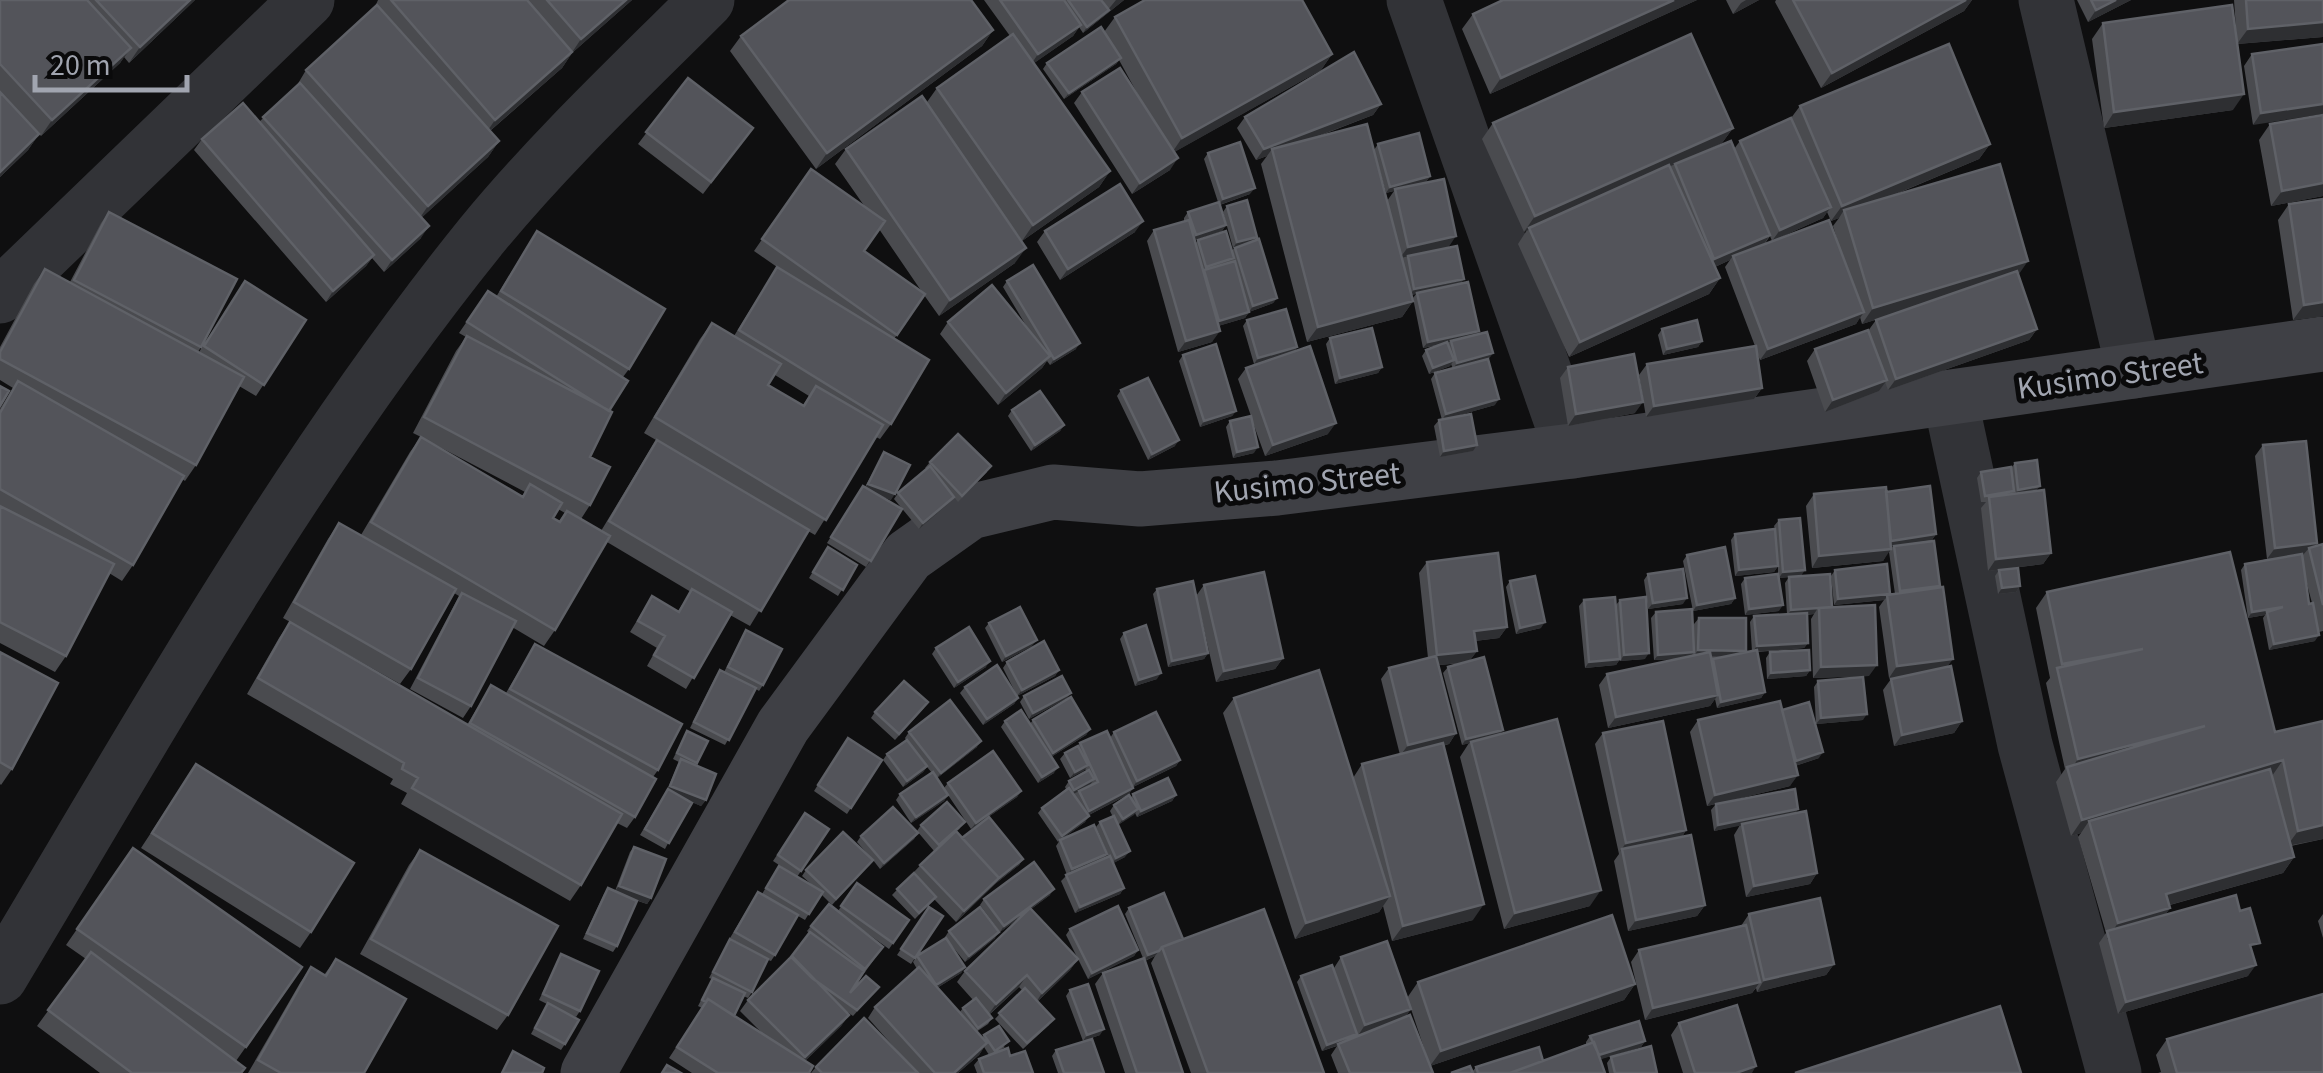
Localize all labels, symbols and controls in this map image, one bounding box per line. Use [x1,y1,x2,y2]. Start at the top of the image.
scale bar [35,30,188,92]
text: 20 m [50,44,111,87]
street label: Kusimo Street [2014,340,2206,412]
street label: Kusimo Street [1212,450,1403,516]

